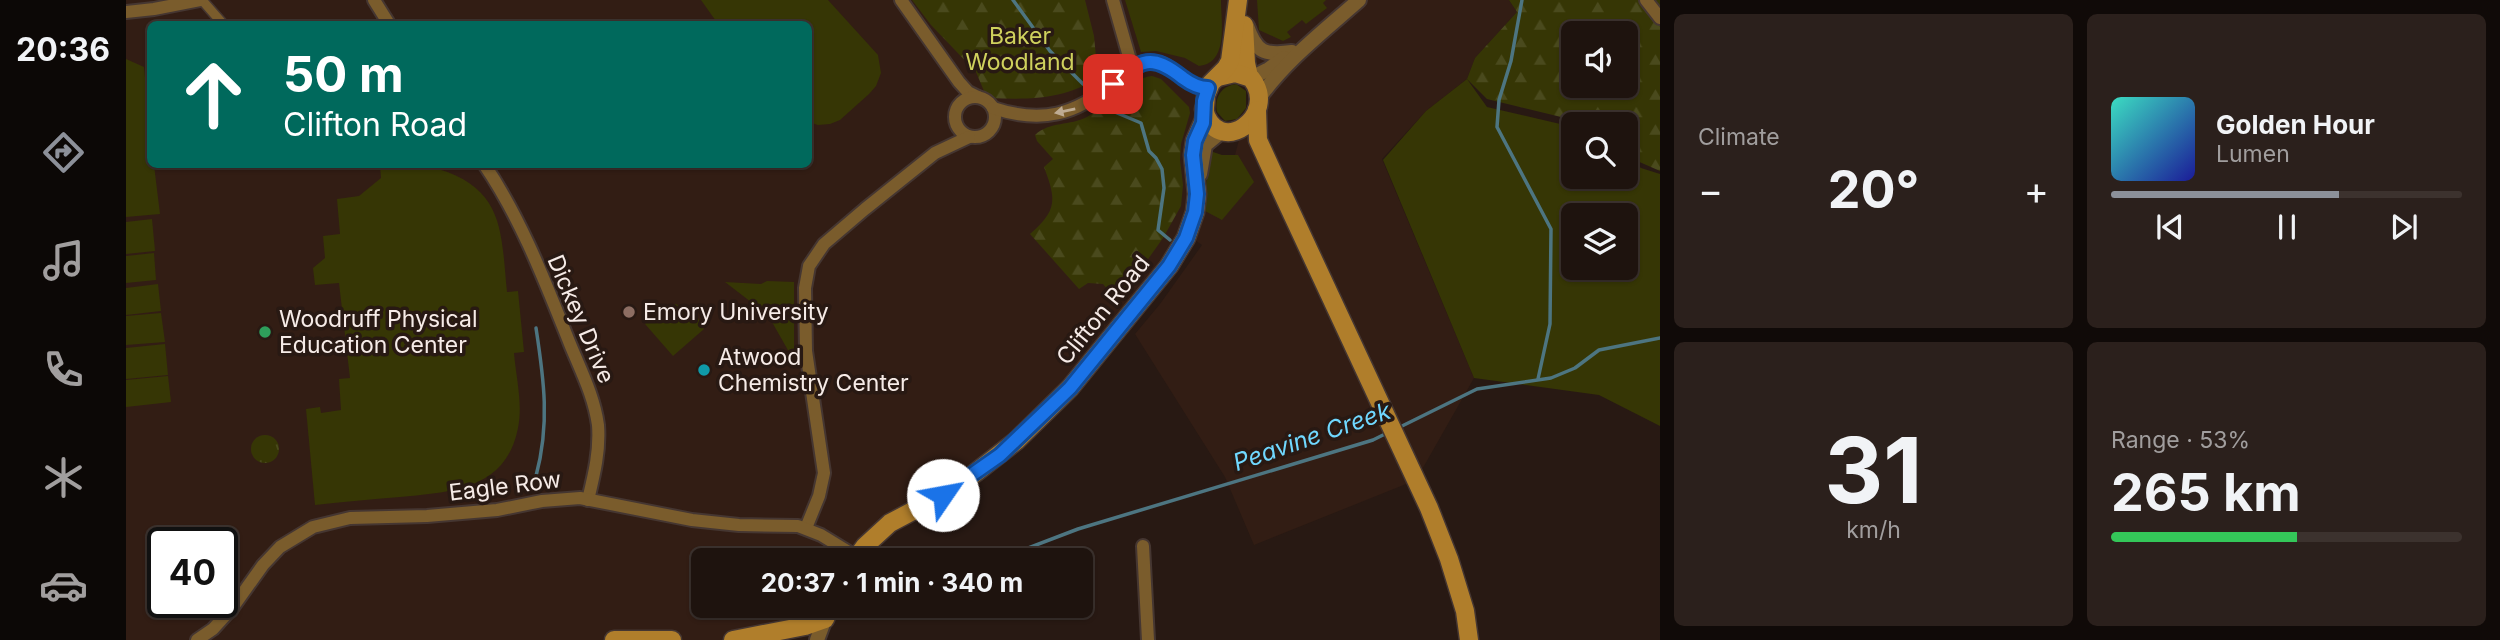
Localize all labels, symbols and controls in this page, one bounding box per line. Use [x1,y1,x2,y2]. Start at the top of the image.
map controls [1561,21,1638,280]
button: sound [1561,21,1638,98]
park label: Baker Woodland [965,22,1075,76]
text: 20:36 [16,30,110,69]
text: 50 m [283,45,404,104]
icon: ahead [168,49,259,140]
pin [1083,54,1143,114]
icon: arrive [1094,65,1132,103]
text: Clifton Road [283,105,467,144]
one-way arrow [1054,106,1076,117]
text: Golden Hour [2216,109,2375,140]
button: search [1561,112,1638,189]
text: Climate [1698,123,1780,151]
icon: directions [39,128,88,177]
text: Lumen [2216,140,2290,168]
text: 20° [1828,158,1919,221]
text: − [1698,167,1723,213]
text: + [2024,167,2049,213]
button: layers [1561,203,1638,280]
icon: previous [2151,208,2189,246]
icon: pause [2268,208,2306,246]
icon: next [2385,208,2423,246]
icon: music [39,236,88,285]
street label: Clifton Road [1050,250,1156,370]
street label: Dickey Drive [541,251,621,387]
place label: Emory University [643,298,829,326]
marker: Emory University [621,304,637,320]
place label: Woodruff Physical Education Center [279,305,477,359]
marker: Woodruff Physical Education Center [257,324,273,340]
place label: Atwood Chemistry Center [718,343,909,397]
icon: phone [39,345,88,394]
marker: Atwood Chemistry Center [696,362,712,378]
water label: Peavine Creek [1229,396,1395,477]
text: 31 [1825,415,1922,525]
text: Range · 53% [2111,426,2250,454]
icon: climate [39,453,88,502]
position arrow [906,458,980,532]
text: 265 km [2111,461,2301,524]
street label: Eagle Row [447,465,563,507]
text: km/h [1846,516,1901,544]
speed limit sign: 40 [147,527,238,618]
icon: car [39,561,88,610]
text: 20:37 · 1 min · 340 m [761,567,1023,598]

